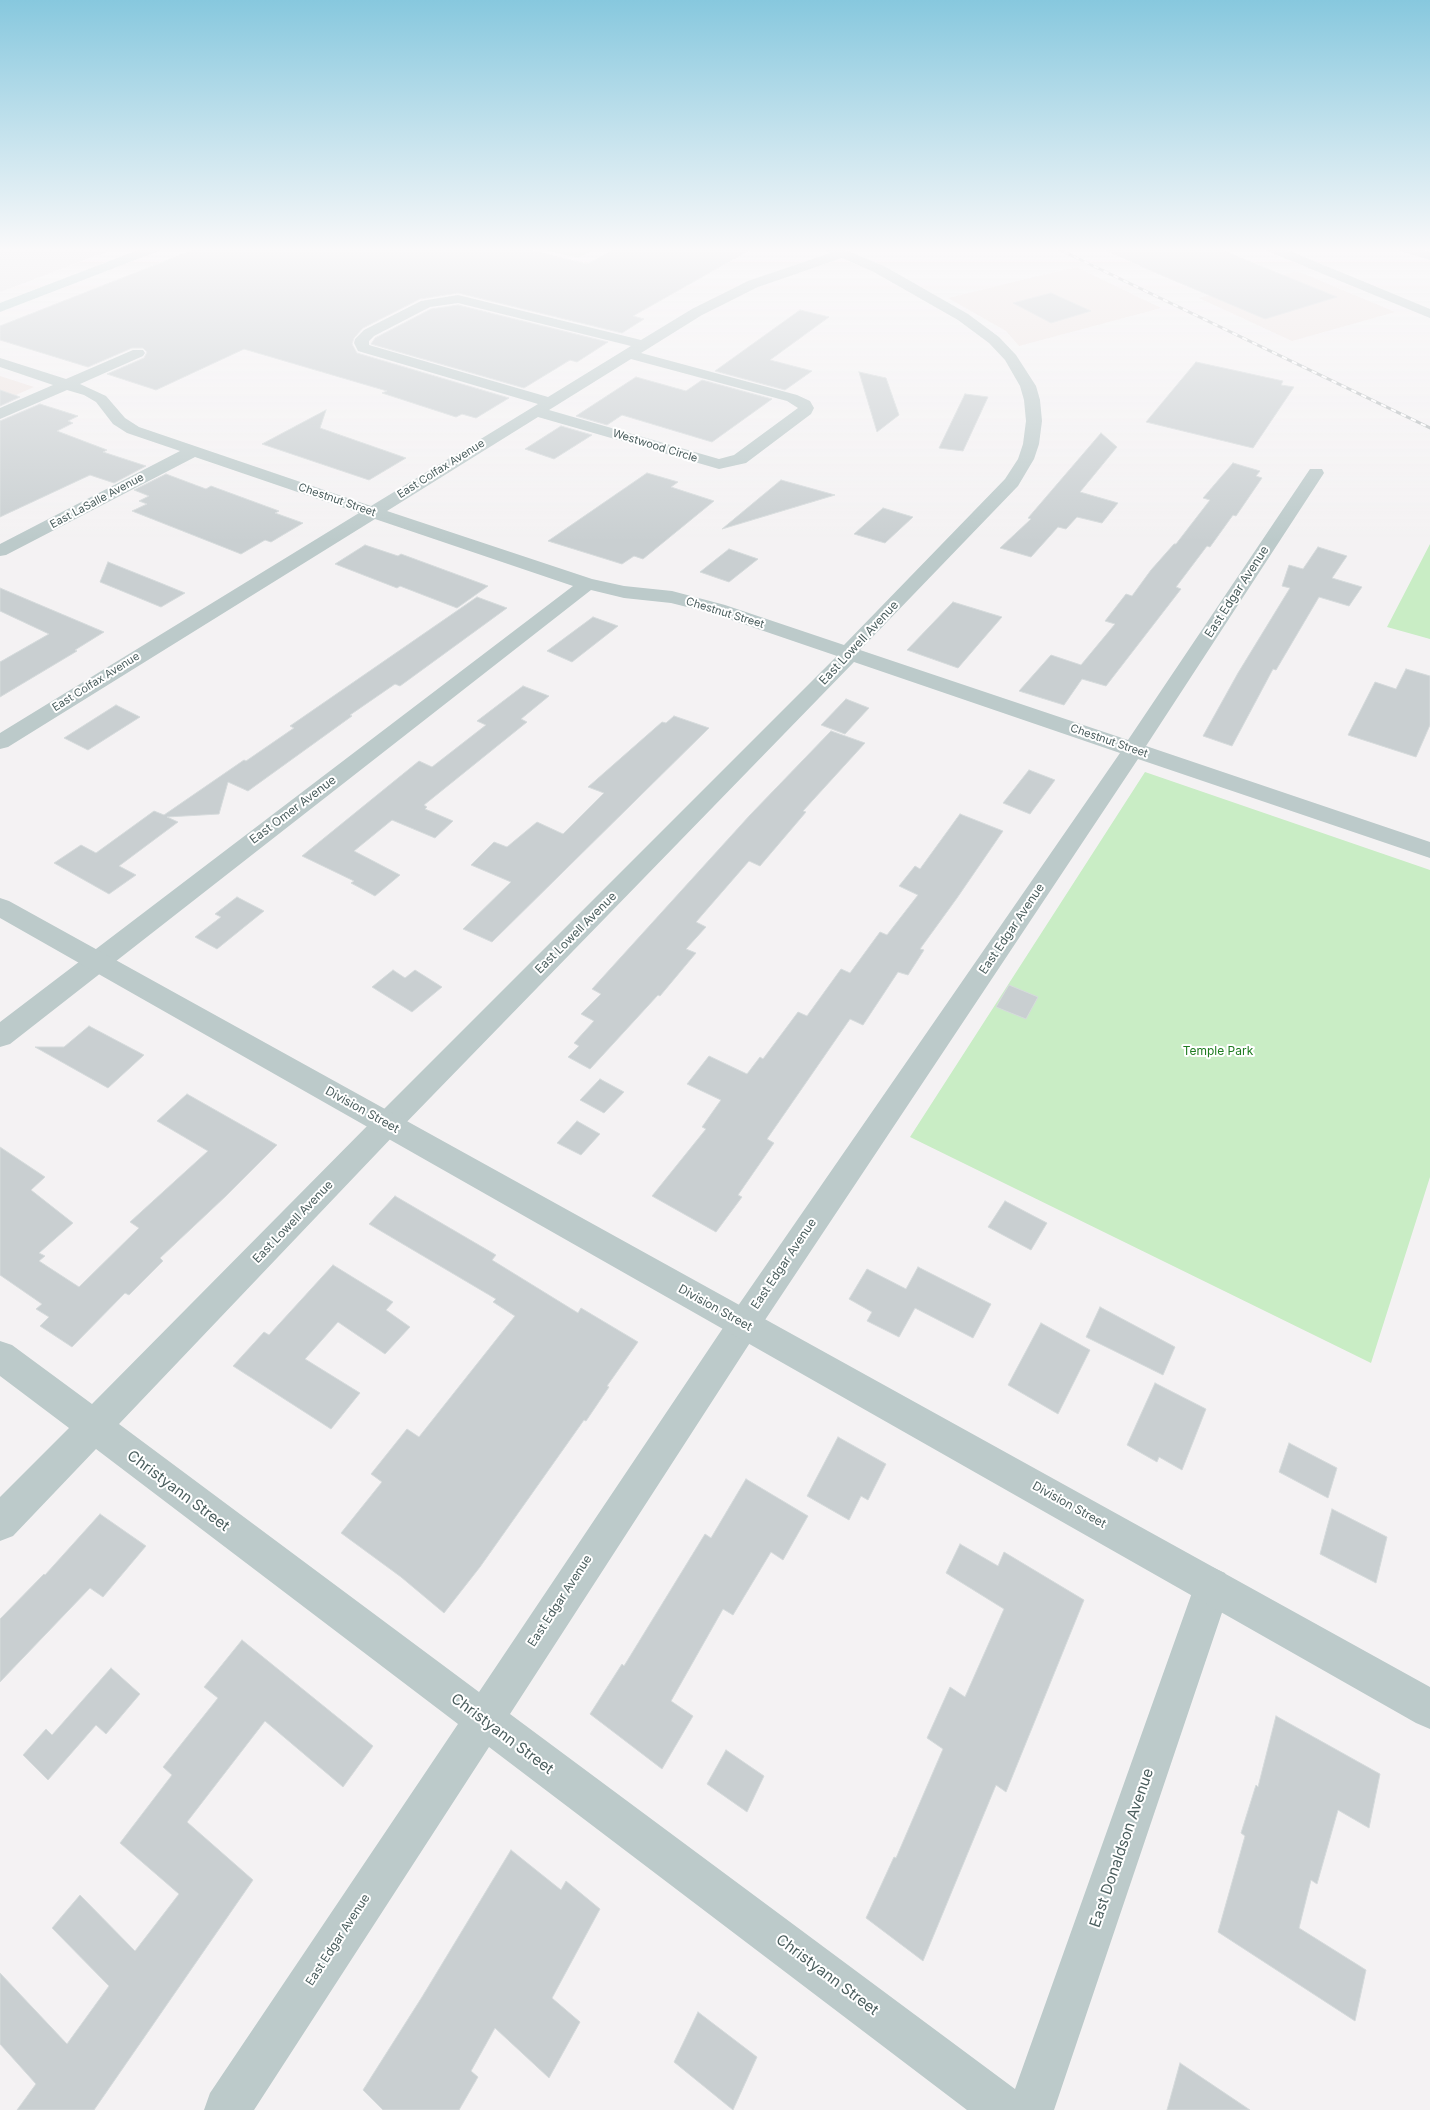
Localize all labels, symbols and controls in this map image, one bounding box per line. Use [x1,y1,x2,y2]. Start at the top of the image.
street label: Westwood Circle [611,427,699,465]
street label: East Colfax Avenue [395,437,487,501]
street label: East LaSalle Avenue [48,471,146,531]
street label: Chestnut Street [297,481,377,519]
street label: East Edgar Avenue [1202,544,1272,640]
street label: Chestnut Street [684,595,766,631]
street label: East Lowell Avenue [816,598,902,688]
street label: East Colfax Avenue [50,650,142,714]
street label: Chestnut Street [1069,722,1149,760]
street label: East Omer Avenue [247,773,339,847]
street label: East Edgar Avenue [976,881,1048,977]
street label: East Lowell Avenue [532,889,620,977]
park label: Temple Park [1183,1044,1253,1058]
street label: Division Street [323,1084,401,1136]
street label: East Lowell Avenue [250,1178,336,1266]
street label: East Edgar Avenue [748,1216,820,1312]
street label: Division Street [676,1282,754,1334]
street label: Christyann Street [123,1447,233,1535]
street label: Division Street [1030,1479,1108,1531]
street label: East Edgar Avenue [525,1553,595,1649]
street label: Christyann Street [447,1690,557,1778]
street label: East Donaldson Avenue [1086,1766,1158,1930]
street label: East Edgar Avenue [303,1892,373,1988]
street label: Christyann Street [772,1931,882,2019]

